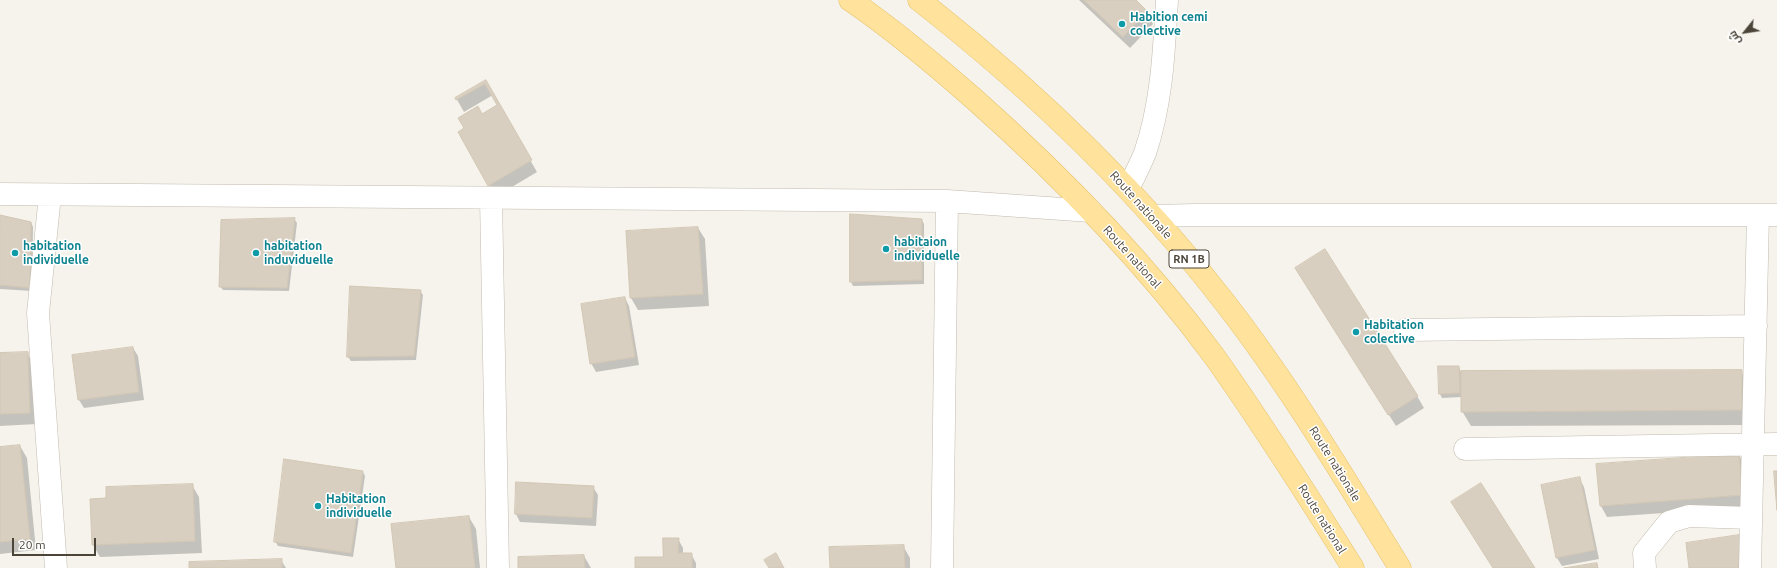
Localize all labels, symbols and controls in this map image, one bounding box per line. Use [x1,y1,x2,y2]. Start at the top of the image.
place label: Habition cemi colective [1130,10,1208,38]
north arrow [1725,12,1765,52]
marker: Habition cemi colective [1117,19,1127,29]
text: ش [1726,29,1743,47]
street label: Route nationale [1107,168,1175,242]
street label: Route national [1100,223,1164,291]
place label: habitaion individuelle [894,235,960,263]
place label: habitation individuelle [23,239,89,267]
place label: habitation induviduelle [264,239,333,267]
marker: habitaion individuelle [881,244,891,254]
marker: habitation individuelle [10,248,20,258]
marker: habitation induviduelle [251,248,261,258]
road number: RN 1B [1169,250,1209,268]
place label: Habitation colective [1364,318,1424,346]
marker: Habitation colective [1351,327,1361,337]
street label: Route nationale [1306,424,1364,504]
street label: Route national [1295,482,1349,556]
place label: Habitation individuelle [326,492,392,520]
marker: Habitation individuelle [313,501,323,511]
scale bar [14,530,98,556]
text: 20 m [19,538,46,551]

